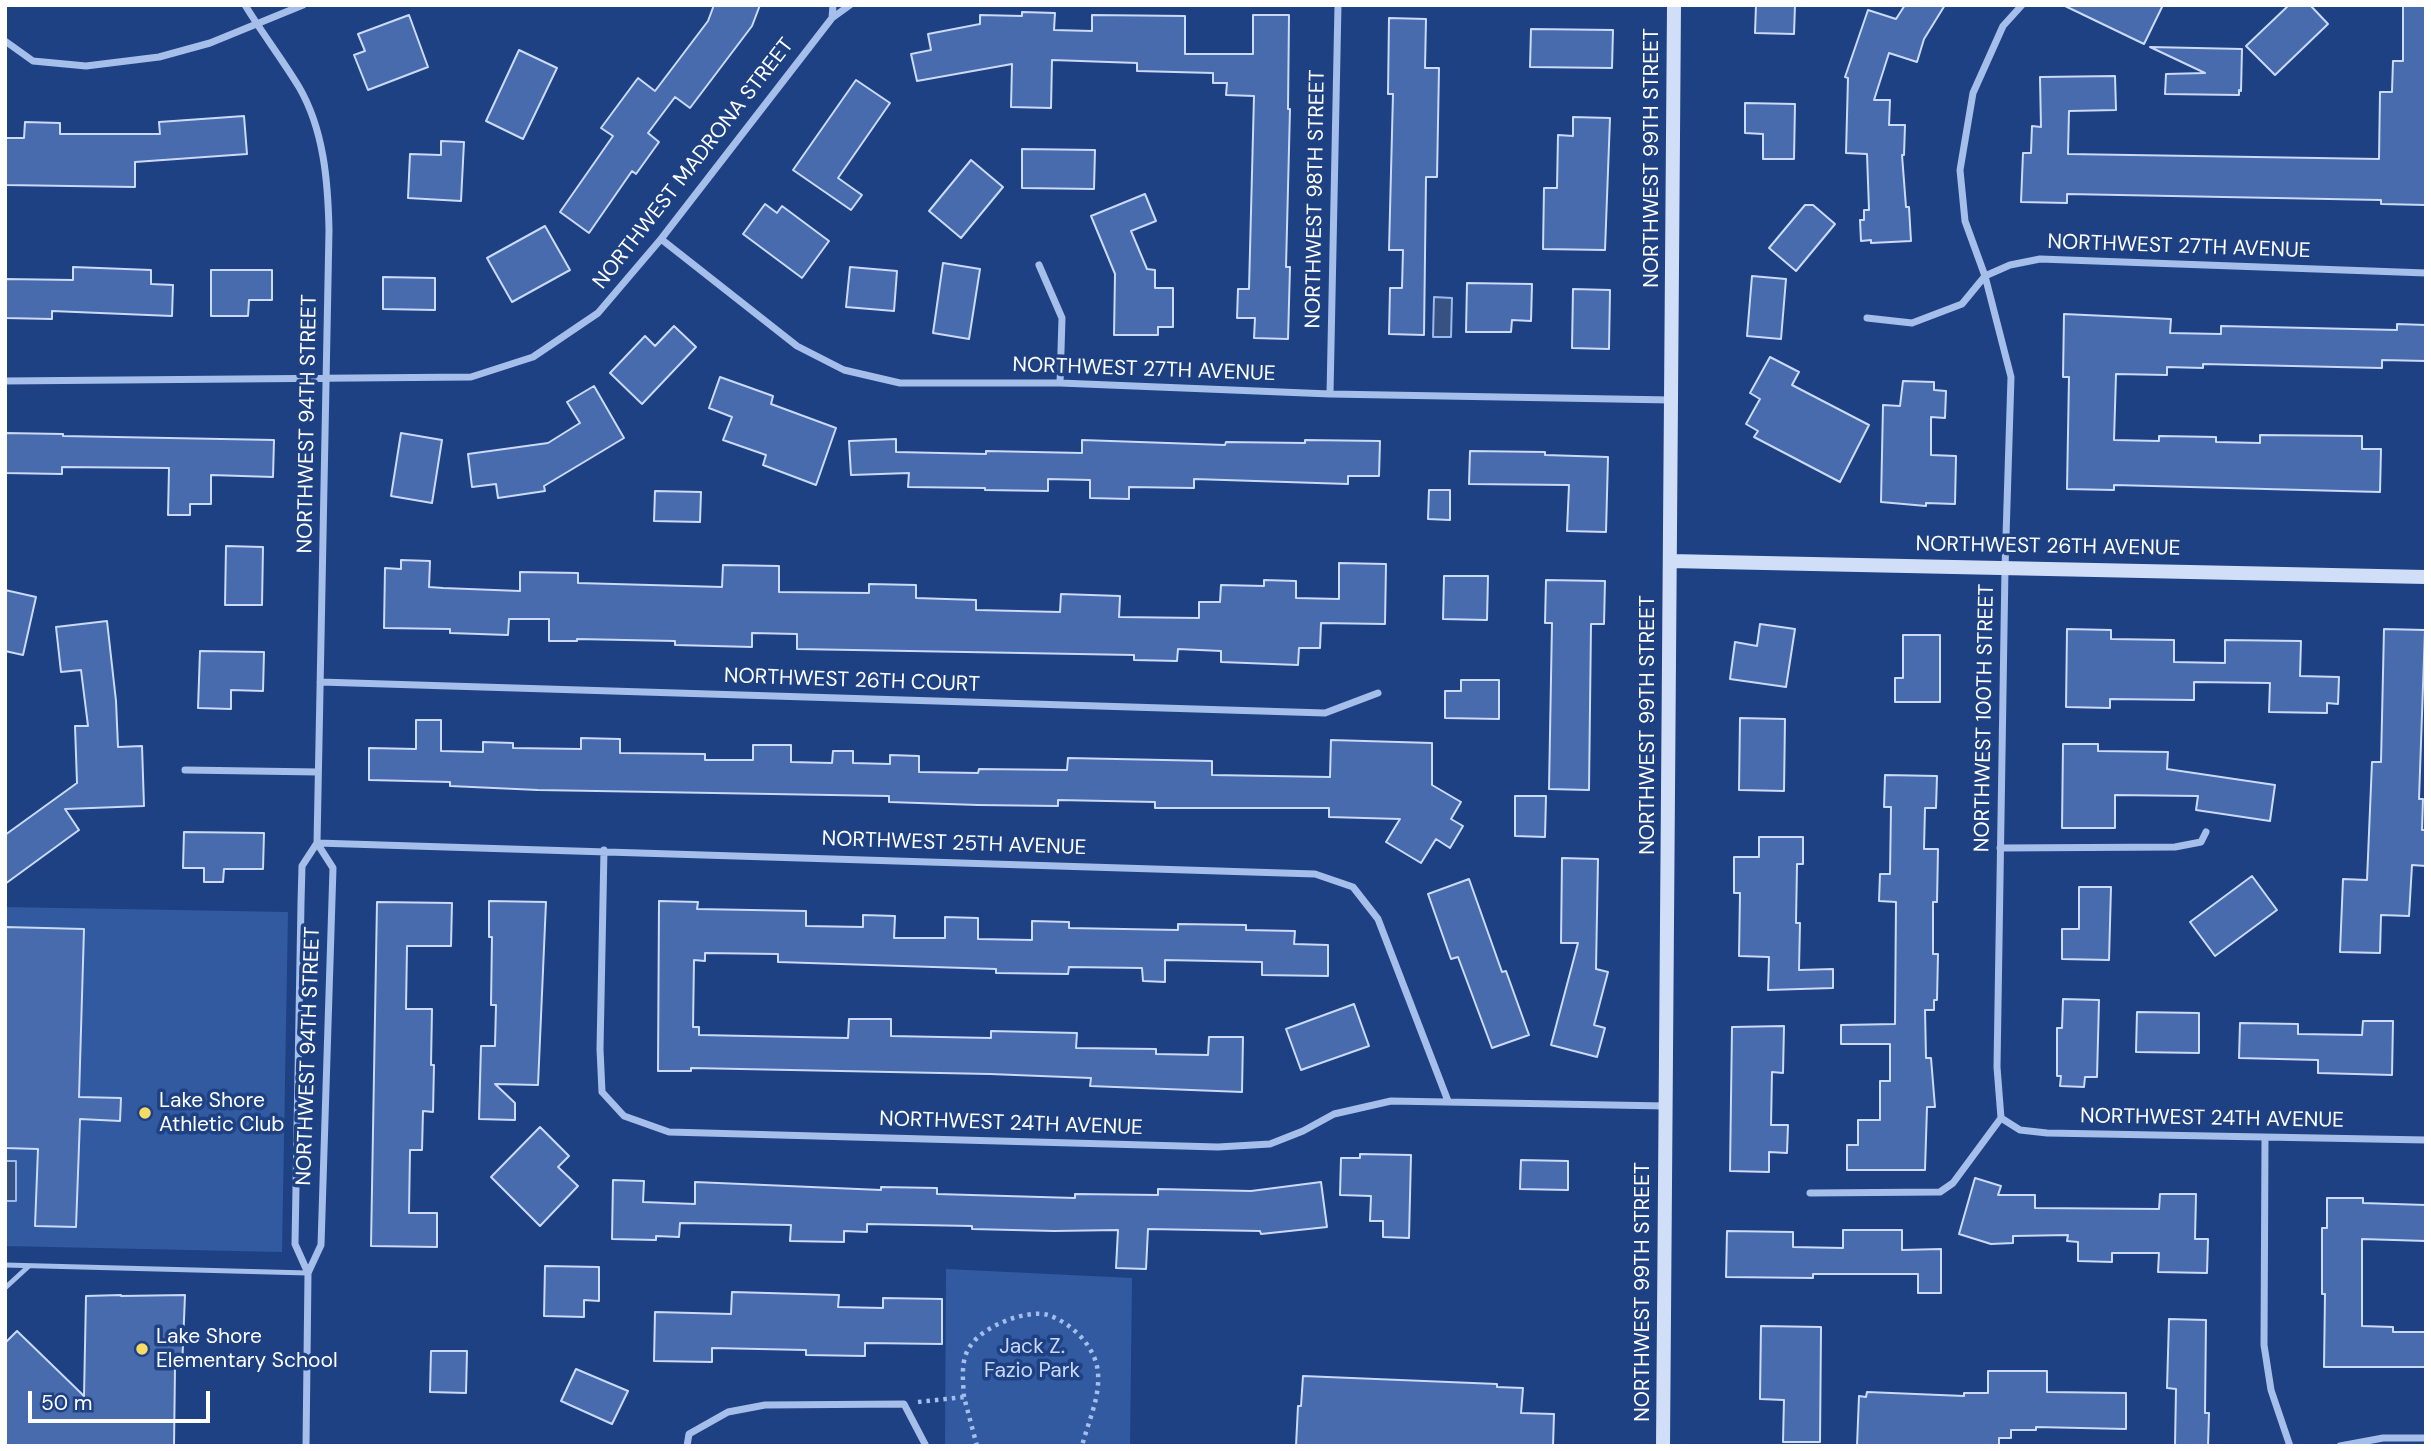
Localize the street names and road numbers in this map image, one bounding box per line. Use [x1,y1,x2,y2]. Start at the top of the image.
street label: NORTHWEST 99TH STREET [1639,28,1665,288]
street label: NORTHWEST MADRONA STREET [588,34,800,294]
street label: NORTHWEST 98TH STREET [1301,69,1331,329]
street label: NORTHWEST 27TH AVENUE [2047,230,2311,264]
street label: NORTHWEST 94TH STREET [293,294,323,554]
street label: NORTHWEST 27TH AVENUE [1012,353,1276,387]
street label: NORTHWEST 26TH AVENUE [1915,532,2181,562]
street label: NORTHWEST 100TH STREET [1970,584,2000,852]
street label: NORTHWEST 99TH STREET [1635,595,1661,855]
street label: NORTHWEST 26TH COURT [724,664,980,698]
street label: NORTHWEST 25TH AVENUE [821,827,1087,861]
street label: NORTHWEST 94TH STREET [292,926,326,1186]
street label: NORTHWEST 24TH AVENUE [2080,1104,2344,1134]
street label: NORTHWEST 24TH AVENUE [879,1107,1143,1141]
street label: NORTHWEST 99TH STREET [1630,1162,1656,1422]

